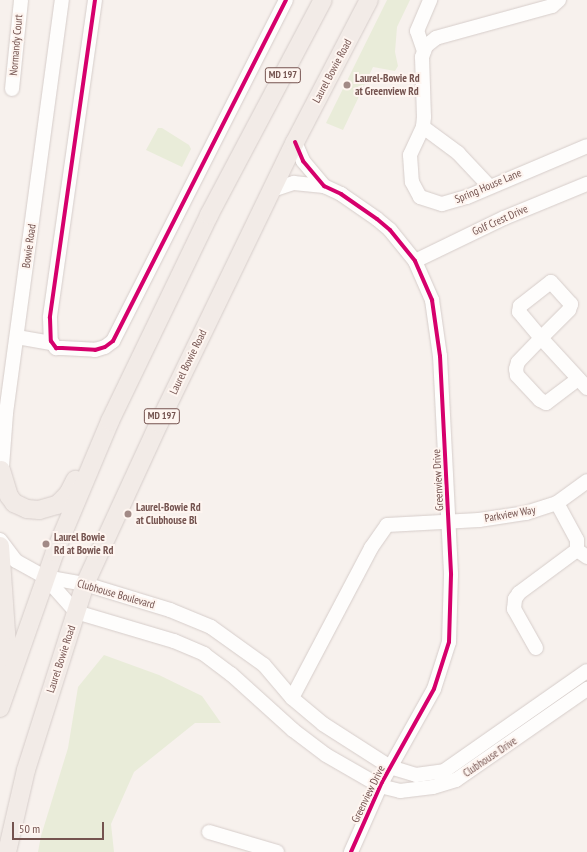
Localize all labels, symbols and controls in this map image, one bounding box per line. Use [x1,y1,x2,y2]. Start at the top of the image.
street label: Normandy Court [7,14,25,76]
street label: Laurel Bowie Road [310,37,354,105]
road number: MD 197 [264,67,302,83]
place label: Laurel-Bowie Rd at Greenview Rd [355,72,420,98]
marker: Laurel-Bowie Rd at Greenview Rd [342,80,352,90]
street label: Spring House Lane [453,166,523,206]
street label: Golf Crest Drive [470,202,530,238]
street label: Bowie Road [19,223,39,269]
street label: Laurel Bowie Road [167,327,209,397]
road number: MD 197 [143,408,181,424]
street label: Greenview Drive [430,449,446,511]
place label: Laurel-Bowie Rd at Clubhouse Bl [136,501,201,527]
street label: Parkview Way [483,503,537,525]
marker: Laurel-Bowie Rd at Clubhouse Bl [123,509,133,519]
place label: Laurel Bowie Rd at Bowie Rd [54,531,113,557]
marker: Laurel Bowie Rd at Bowie Rd [41,539,51,549]
street label: Clubhouse Boulevard [76,577,156,611]
street label: Laurel Bowie Road [44,623,78,695]
street label: Clubhouse Drive [461,734,519,780]
street label: Greenview Drive [348,763,388,825]
scale bar [14,814,106,840]
text: 50 m [19,821,40,836]

